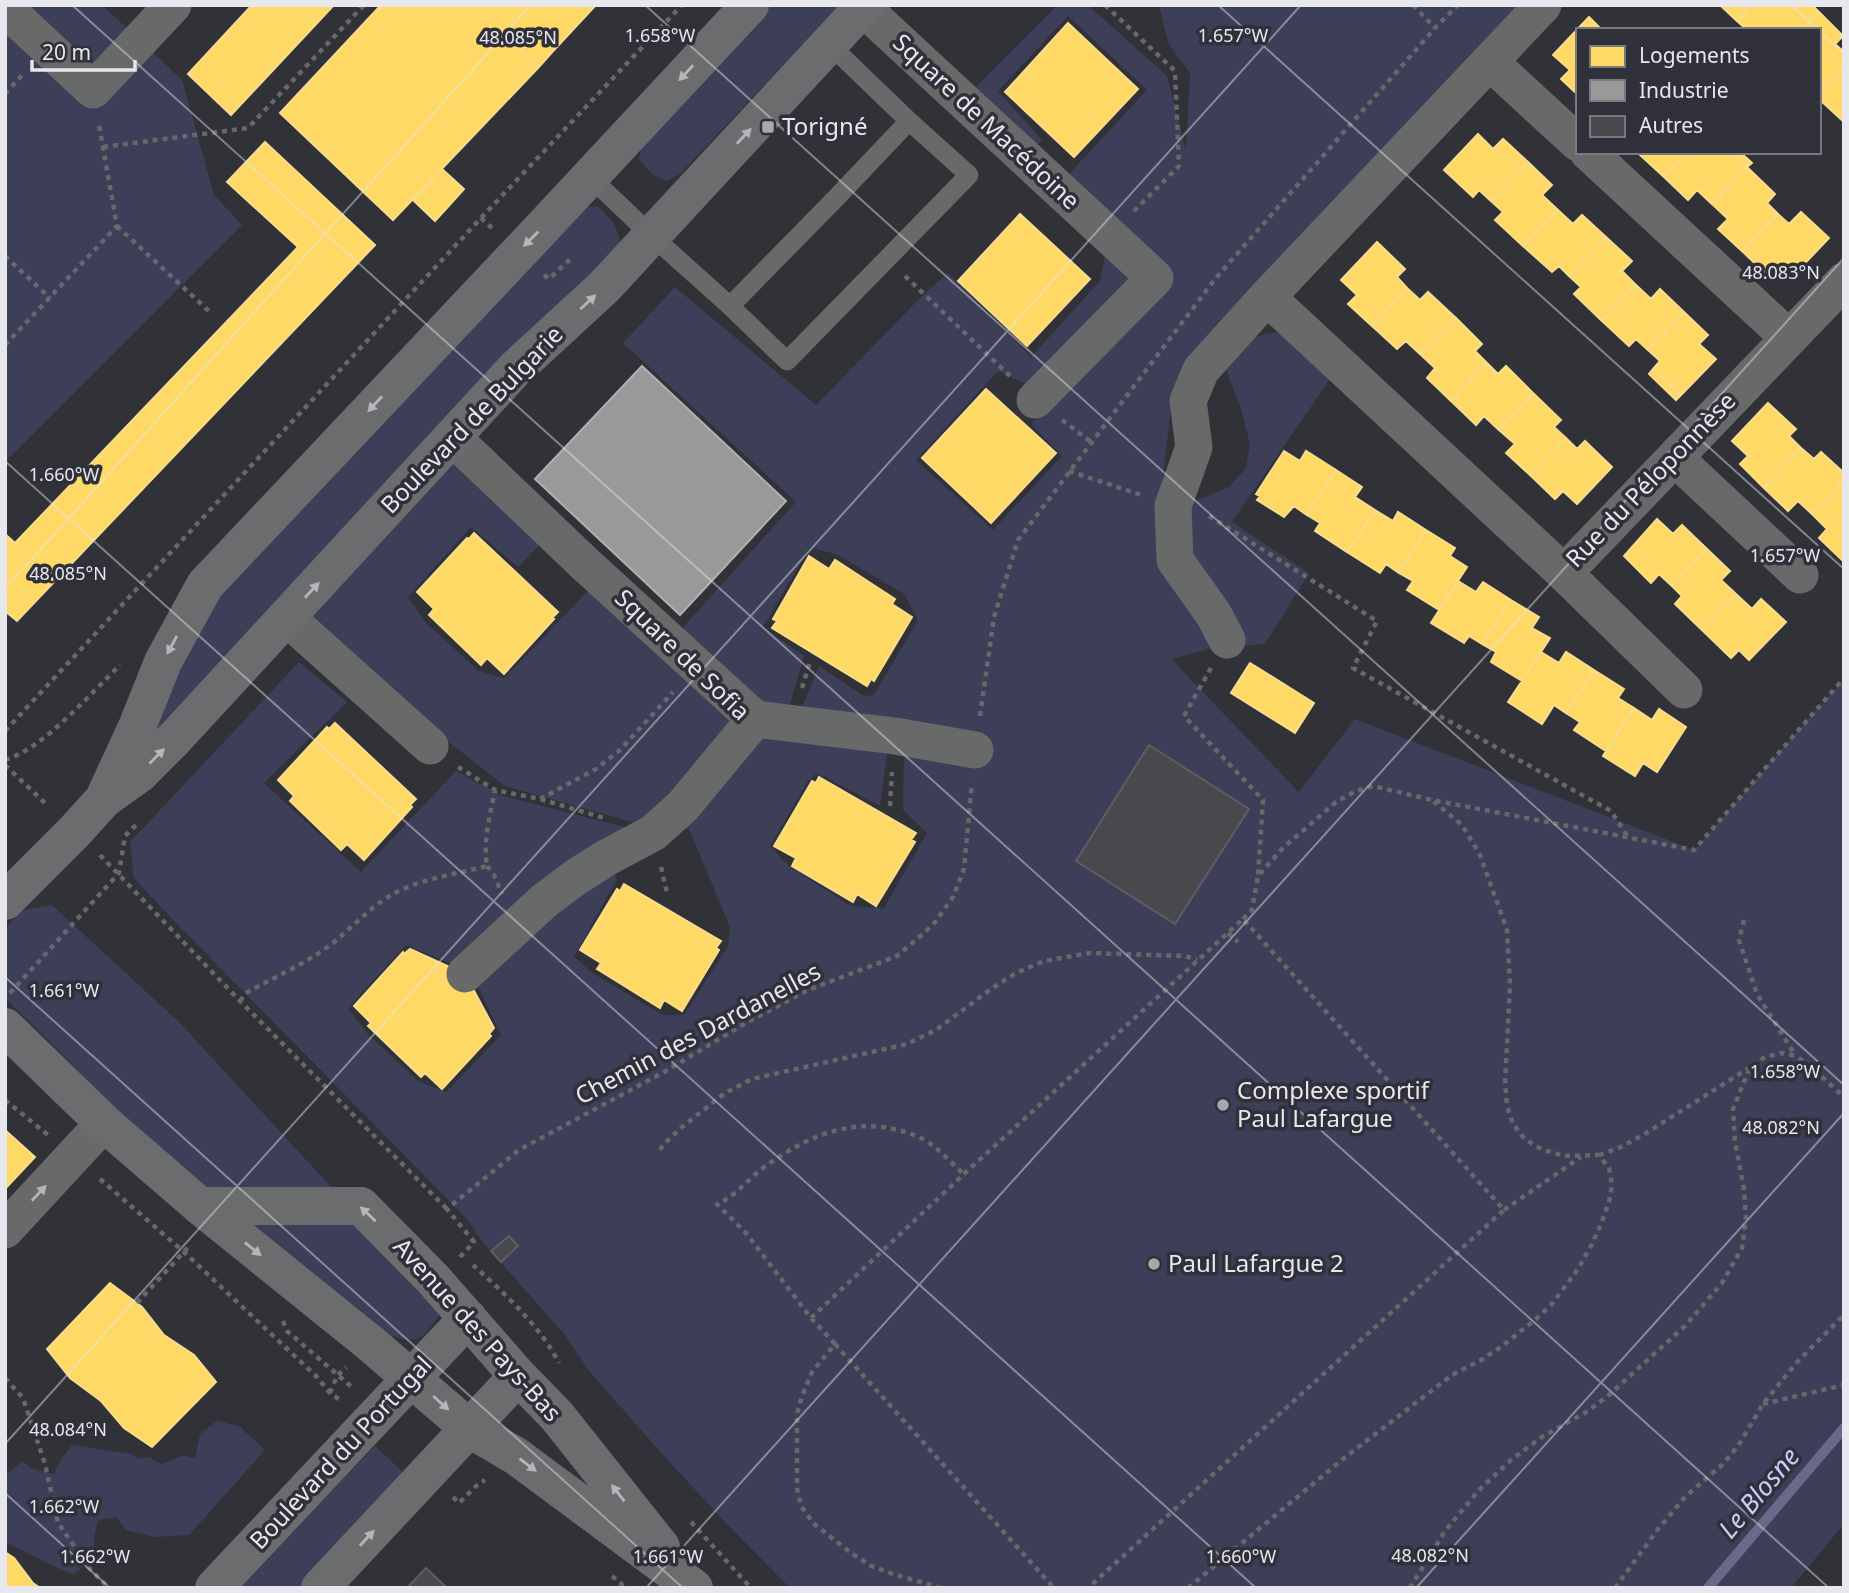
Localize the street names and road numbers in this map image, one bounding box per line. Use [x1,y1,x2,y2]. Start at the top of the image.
street label: Square de Macédoine [887,26,1088,216]
street label: Boulevard de Bulgarie [372,318,569,520]
street label: Rue du Péloponnèse [1558,384,1742,574]
street label: Square de Sofia [608,581,758,727]
street label: Chemin des Dardanelles [569,954,826,1111]
street label: Avenue des Pays-Bas [387,1230,570,1428]
street label: Boulevard du Portugal [242,1348,438,1556]

